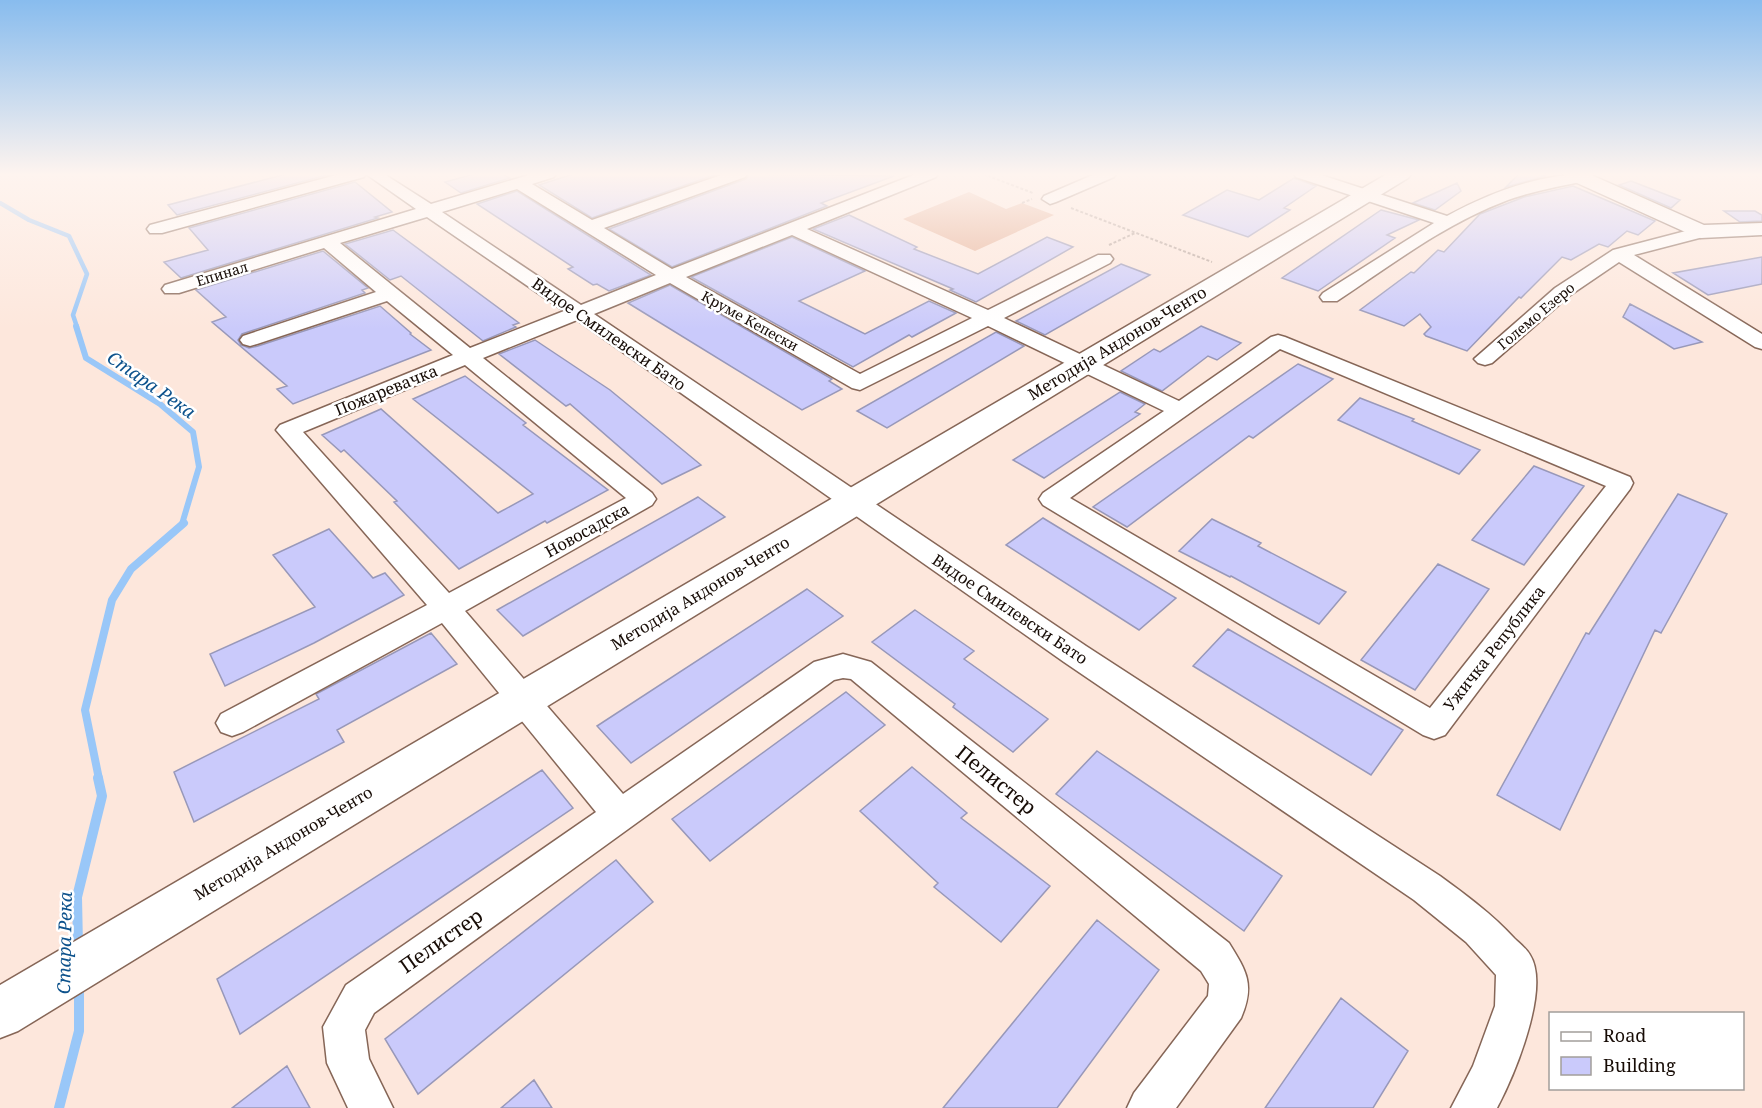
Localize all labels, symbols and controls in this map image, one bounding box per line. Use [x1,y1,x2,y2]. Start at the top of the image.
street label: Епинал [194,257,251,290]
street label: Видое Смилевски Бато [528,272,690,396]
street label: Големо Езеро [1493,278,1578,354]
street label: Методија Андонов-Ченто [1024,281,1210,405]
street label: Круме Кепески [698,286,802,355]
water label: Стара Река [103,345,201,423]
street label: Пожаревачка [331,359,441,421]
street label: Новосадска [541,498,633,562]
street label: Методија Андонов-Ченто [607,531,793,655]
street label: Видое Смилевски Бато [928,549,1092,669]
street label: Ужичка Република [1438,581,1550,715]
street label: Пелистер [950,739,1042,820]
street label: Методија Андонов-Ченто [190,781,376,905]
water label: Стара Река [51,891,77,995]
street label: Пелистер [394,902,488,979]
legend [1549,1012,1744,1090]
text: Road [1603,1023,1646,1047]
text: Building [1603,1053,1676,1077]

